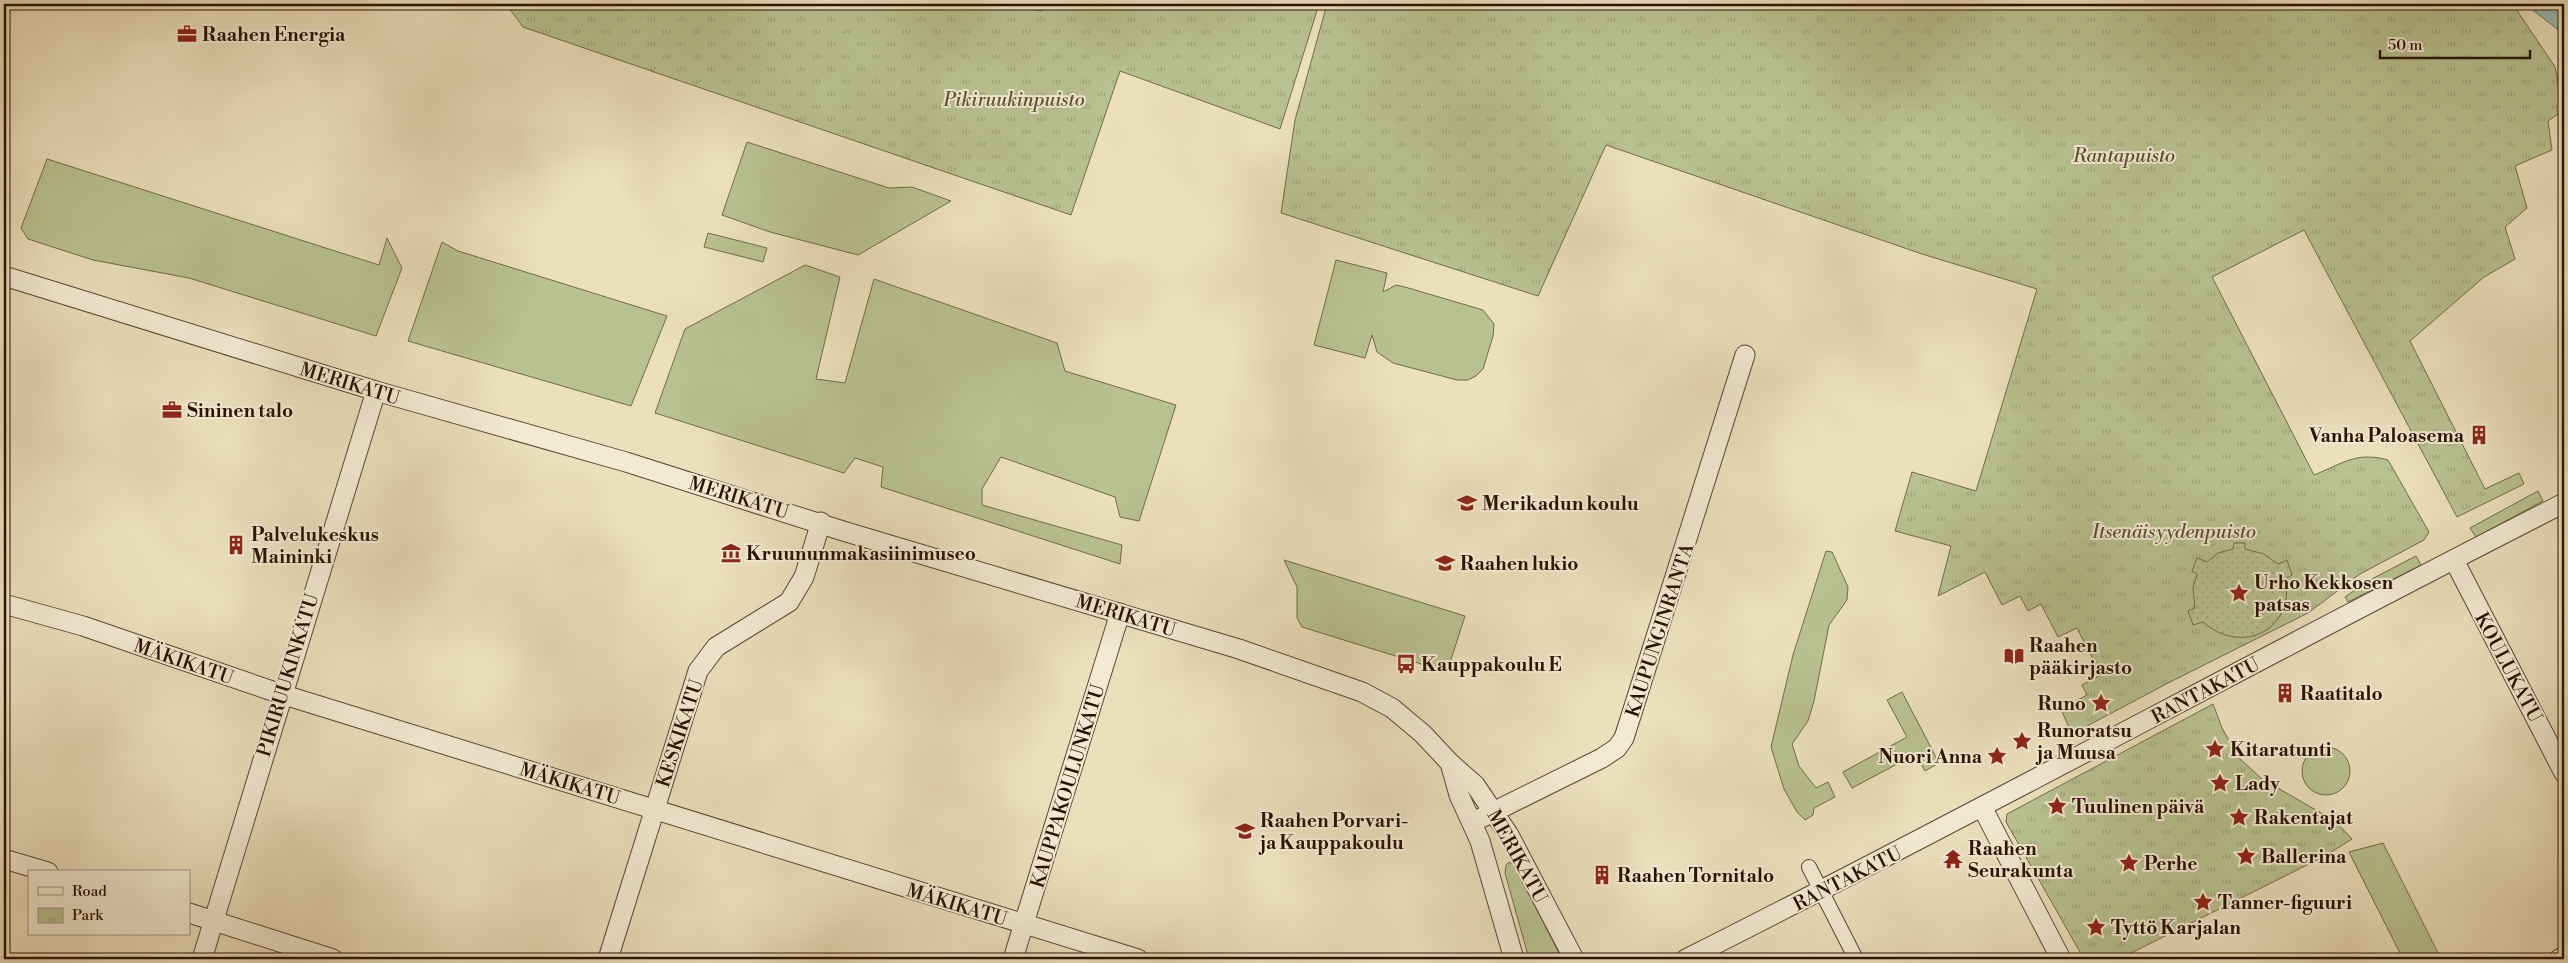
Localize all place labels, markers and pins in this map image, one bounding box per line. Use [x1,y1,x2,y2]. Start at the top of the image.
office icon: Raahen Energia [176,23,198,45]
place label: Raahen Energia [202,23,346,47]
office icon: Sininen talo [161,399,183,421]
place label: Sininen talo [187,399,293,423]
place label: Vanha Paloasema [2308,424,2465,448]
building icon: Vanha Paloasema [2468,424,2490,446]
school or university icon: Merikadun koulu [1456,492,1478,514]
place label: Merikadun koulu [1482,492,1639,516]
place label: Palvelukeskus Maininki [251,523,379,569]
building icon: Palvelukeskus Maininki [225,534,247,556]
museum icon: Kruununmakasiinimuseo [720,542,742,564]
place label: Kruununmakasiinimuseo [746,542,976,566]
school or university icon: Raahen lukio [1434,552,1456,574]
place label: Raahen lukio [1460,552,1579,576]
place label: Urho Kekkosen patsas [2254,571,2394,617]
place icon: Urho Kekkosen patsas [2228,582,2250,604]
place label: Raahen pääkirjasto [2029,634,2132,680]
library icon: Raahen pääkirjasto [2003,645,2025,667]
bus stop icon: Kauppakoulu E [1395,653,1417,675]
place label: Kauppakoulu E [1421,653,1562,677]
building icon: Raatitalo [2274,682,2296,704]
place label: Raatitalo [2300,682,2383,706]
place label: Runo [2037,692,2086,716]
place icon: Runo [2090,692,2112,714]
place label: Runoratsu ja Muusa [2035,719,2132,765]
place icon: Runoratsu ja Muusa [2011,730,2033,752]
place icon: Kitaratunti [2204,738,2226,760]
place label: Kitaratunti [2230,738,2332,762]
place label: Nuori Anna [1878,745,1983,769]
place icon: Nuori Anna [1986,745,2008,767]
place icon: Lady [2209,772,2231,794]
place label: Lady [2235,772,2280,796]
place icon: Tuulinen päivä [2046,795,2068,817]
place label: Tuulinen päivä [2072,795,2205,819]
place icon: Rakentajat [2228,806,2250,828]
place label: Rakentajat [2254,806,2353,830]
place label: Raahen Porvari- ja Kauppakoulu [1258,809,1409,855]
school or university icon: Raahen Porvari- ja Kauppakoulu [1234,820,1256,842]
place label: Raahen Seurakunta [1968,837,2074,883]
place icon: Ballerina [2235,845,2257,867]
place label: Ballerina [2261,845,2347,869]
temple icon: Raahen Seurakunta [1942,848,1964,870]
place icon: Perhe [2118,852,2140,874]
place label: Perhe [2144,852,2198,876]
building icon: Raahen Tornitalo [1591,864,1613,886]
place label: Raahen Tornitalo [1617,864,1774,888]
place icon: Tanner-figuuri [2192,891,2214,913]
place label: Tanner-figuuri [2218,891,2352,915]
place icon: Tyttö Karjalan [2085,916,2107,938]
place label: Tyttö Karjalan [2111,916,2241,940]

